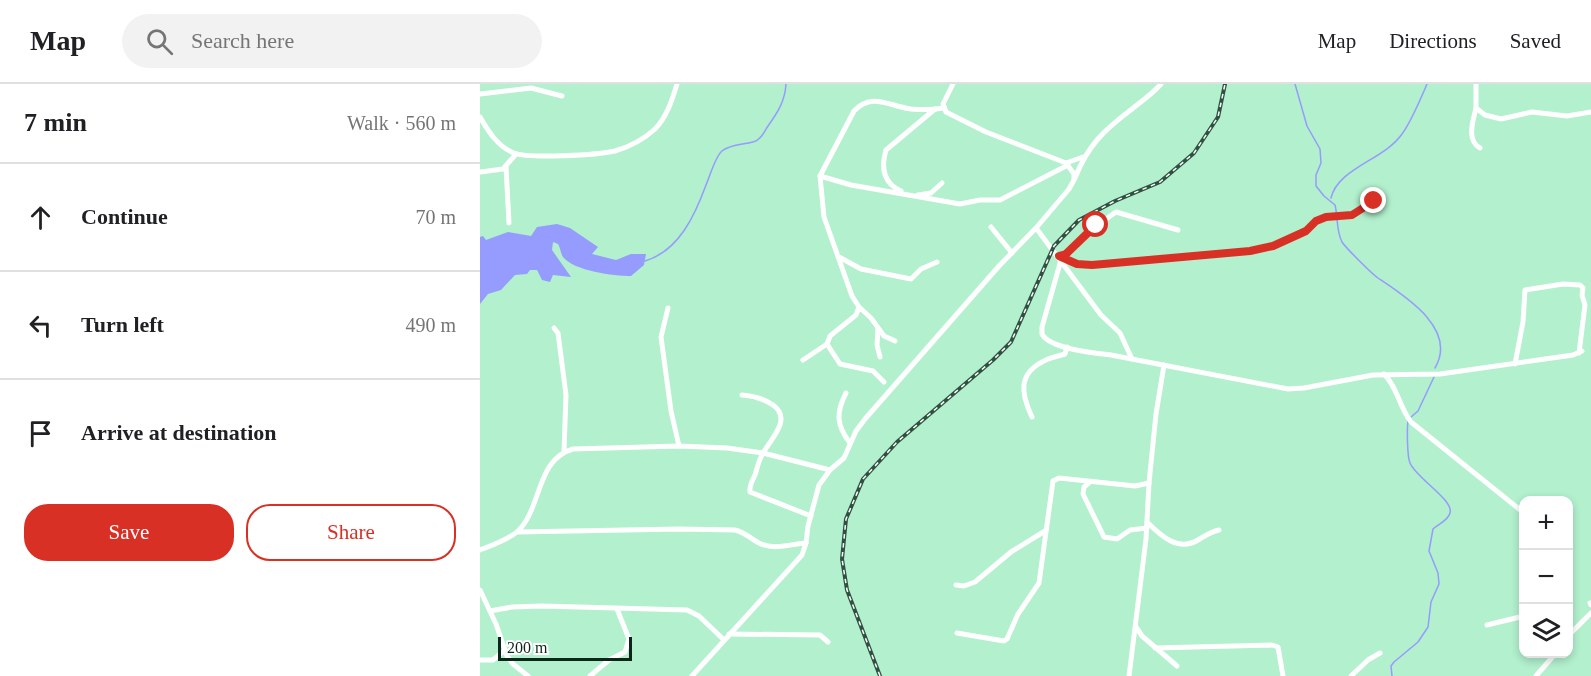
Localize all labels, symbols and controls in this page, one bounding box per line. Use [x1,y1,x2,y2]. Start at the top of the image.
search box [122,14,542,68]
text: Map [30,25,86,56]
icon: search [143,25,176,58]
text: Search here [191,28,294,53]
text: Map [1318,29,1356,53]
text: Directions [1389,29,1477,53]
text: Saved [1510,29,1561,53]
text: 7 min [24,108,87,137]
text: Walk · 560 m [347,112,456,134]
route end [1360,187,1386,213]
icon: ahead [24,201,57,234]
text: Continue [81,204,168,229]
text: 70 m [415,206,456,228]
route start [1082,211,1108,237]
icon: left [24,309,57,342]
text: Turn left [81,312,164,337]
text: 490 m [405,314,456,336]
icon: arrive [24,417,57,450]
text: Arrive at destination [81,420,277,445]
map controls [1519,496,1573,658]
button: + [1519,496,1573,550]
button: Save [24,504,234,561]
button: Share [246,504,456,561]
button: − [1519,550,1573,604]
button: layers [1519,604,1573,658]
scale bar [498,634,632,662]
text: 200 m [507,639,547,656]

